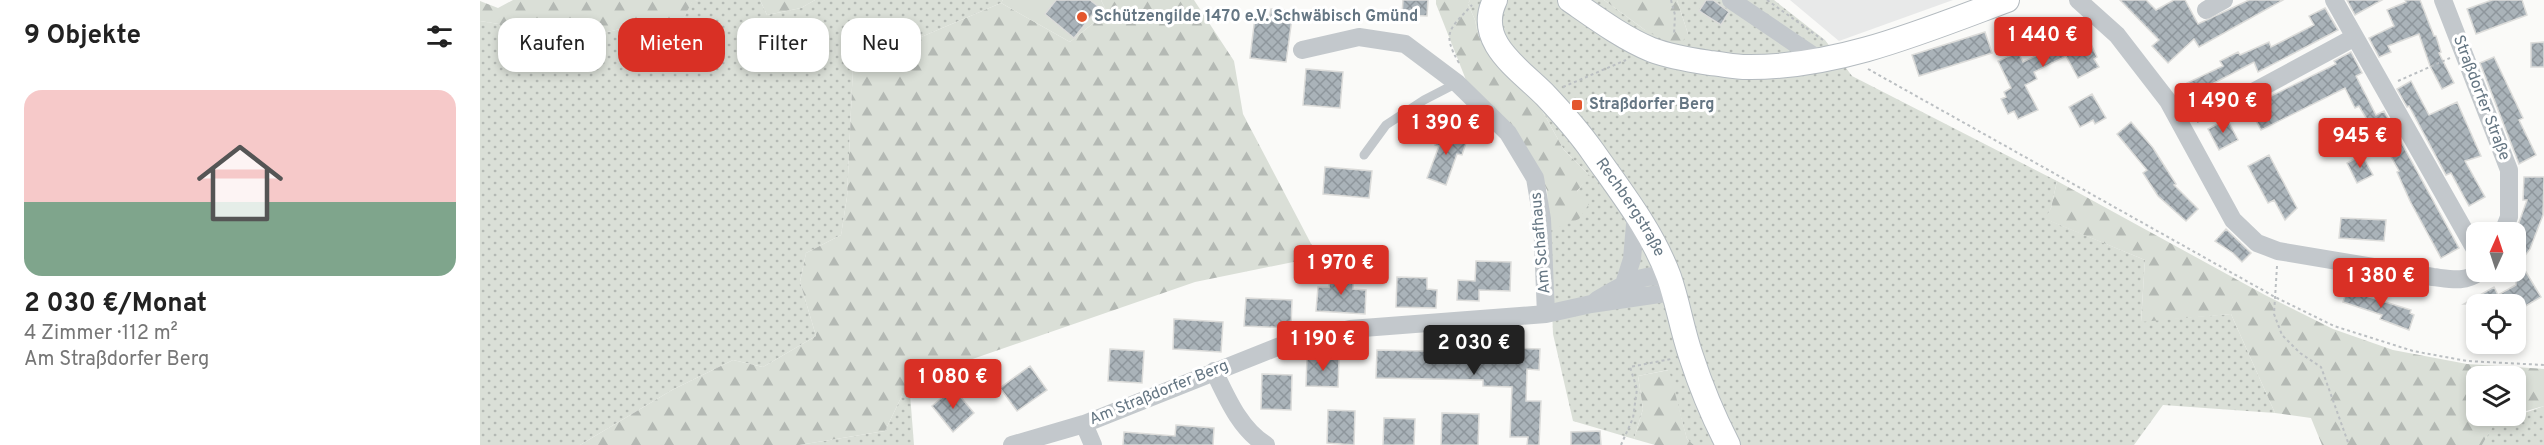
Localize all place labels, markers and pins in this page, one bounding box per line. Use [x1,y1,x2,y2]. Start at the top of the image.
place label: Schützengilde 1470 e.V. Schwäbisch Gmünd [1094,7,1418,27]
marker: Schützengilde 1470 e.V. Schwäbisch Gmünd [1075,10,1089,24]
pin: 1 440 € [1988,17,2098,68]
pin: 1 490 € [2168,83,2278,134]
place label: Straßdorfer Berg [1589,95,1714,115]
marker: Straßdorfer Berg [1570,98,1584,112]
pin: 1 390 € [1391,105,1501,156]
pin: 945 € [2318,118,2402,169]
pin: 1 970 € [1286,245,1396,296]
pin: 1 380 € [2326,258,2436,309]
pin: 1 190 € [1268,321,1378,372]
pin: 2 030 € [1419,325,1529,376]
pin: 1 080 € [898,359,1008,410]

